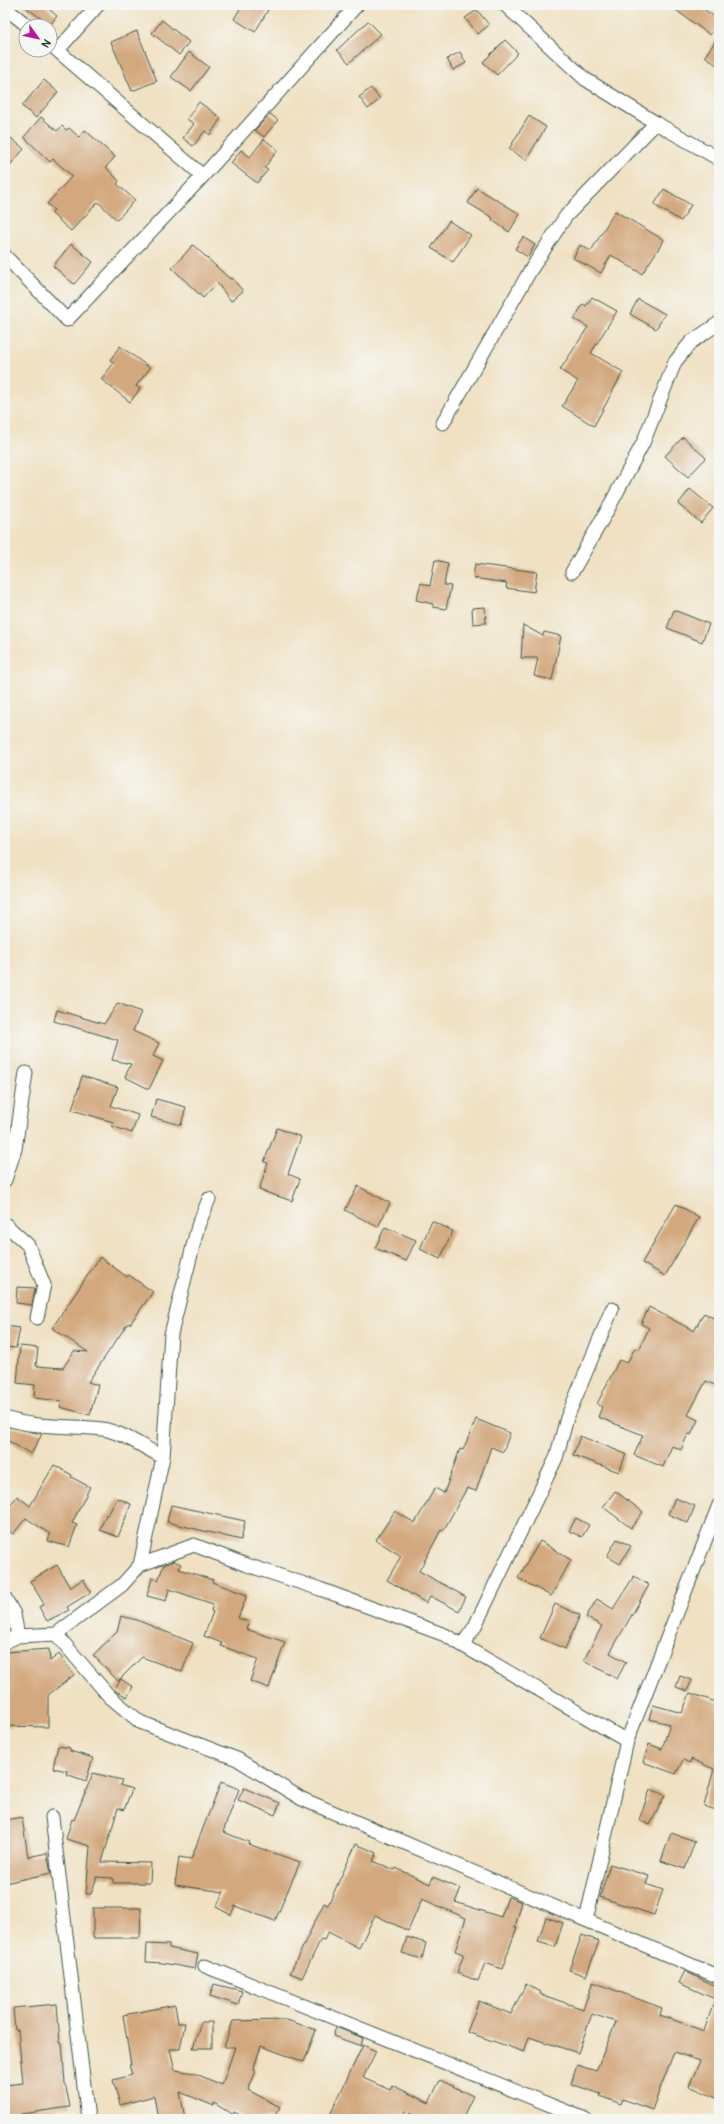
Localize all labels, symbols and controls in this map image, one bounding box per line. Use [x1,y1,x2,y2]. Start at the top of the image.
north arrow [18,18,58,58]
text: N [38,37,53,50]

